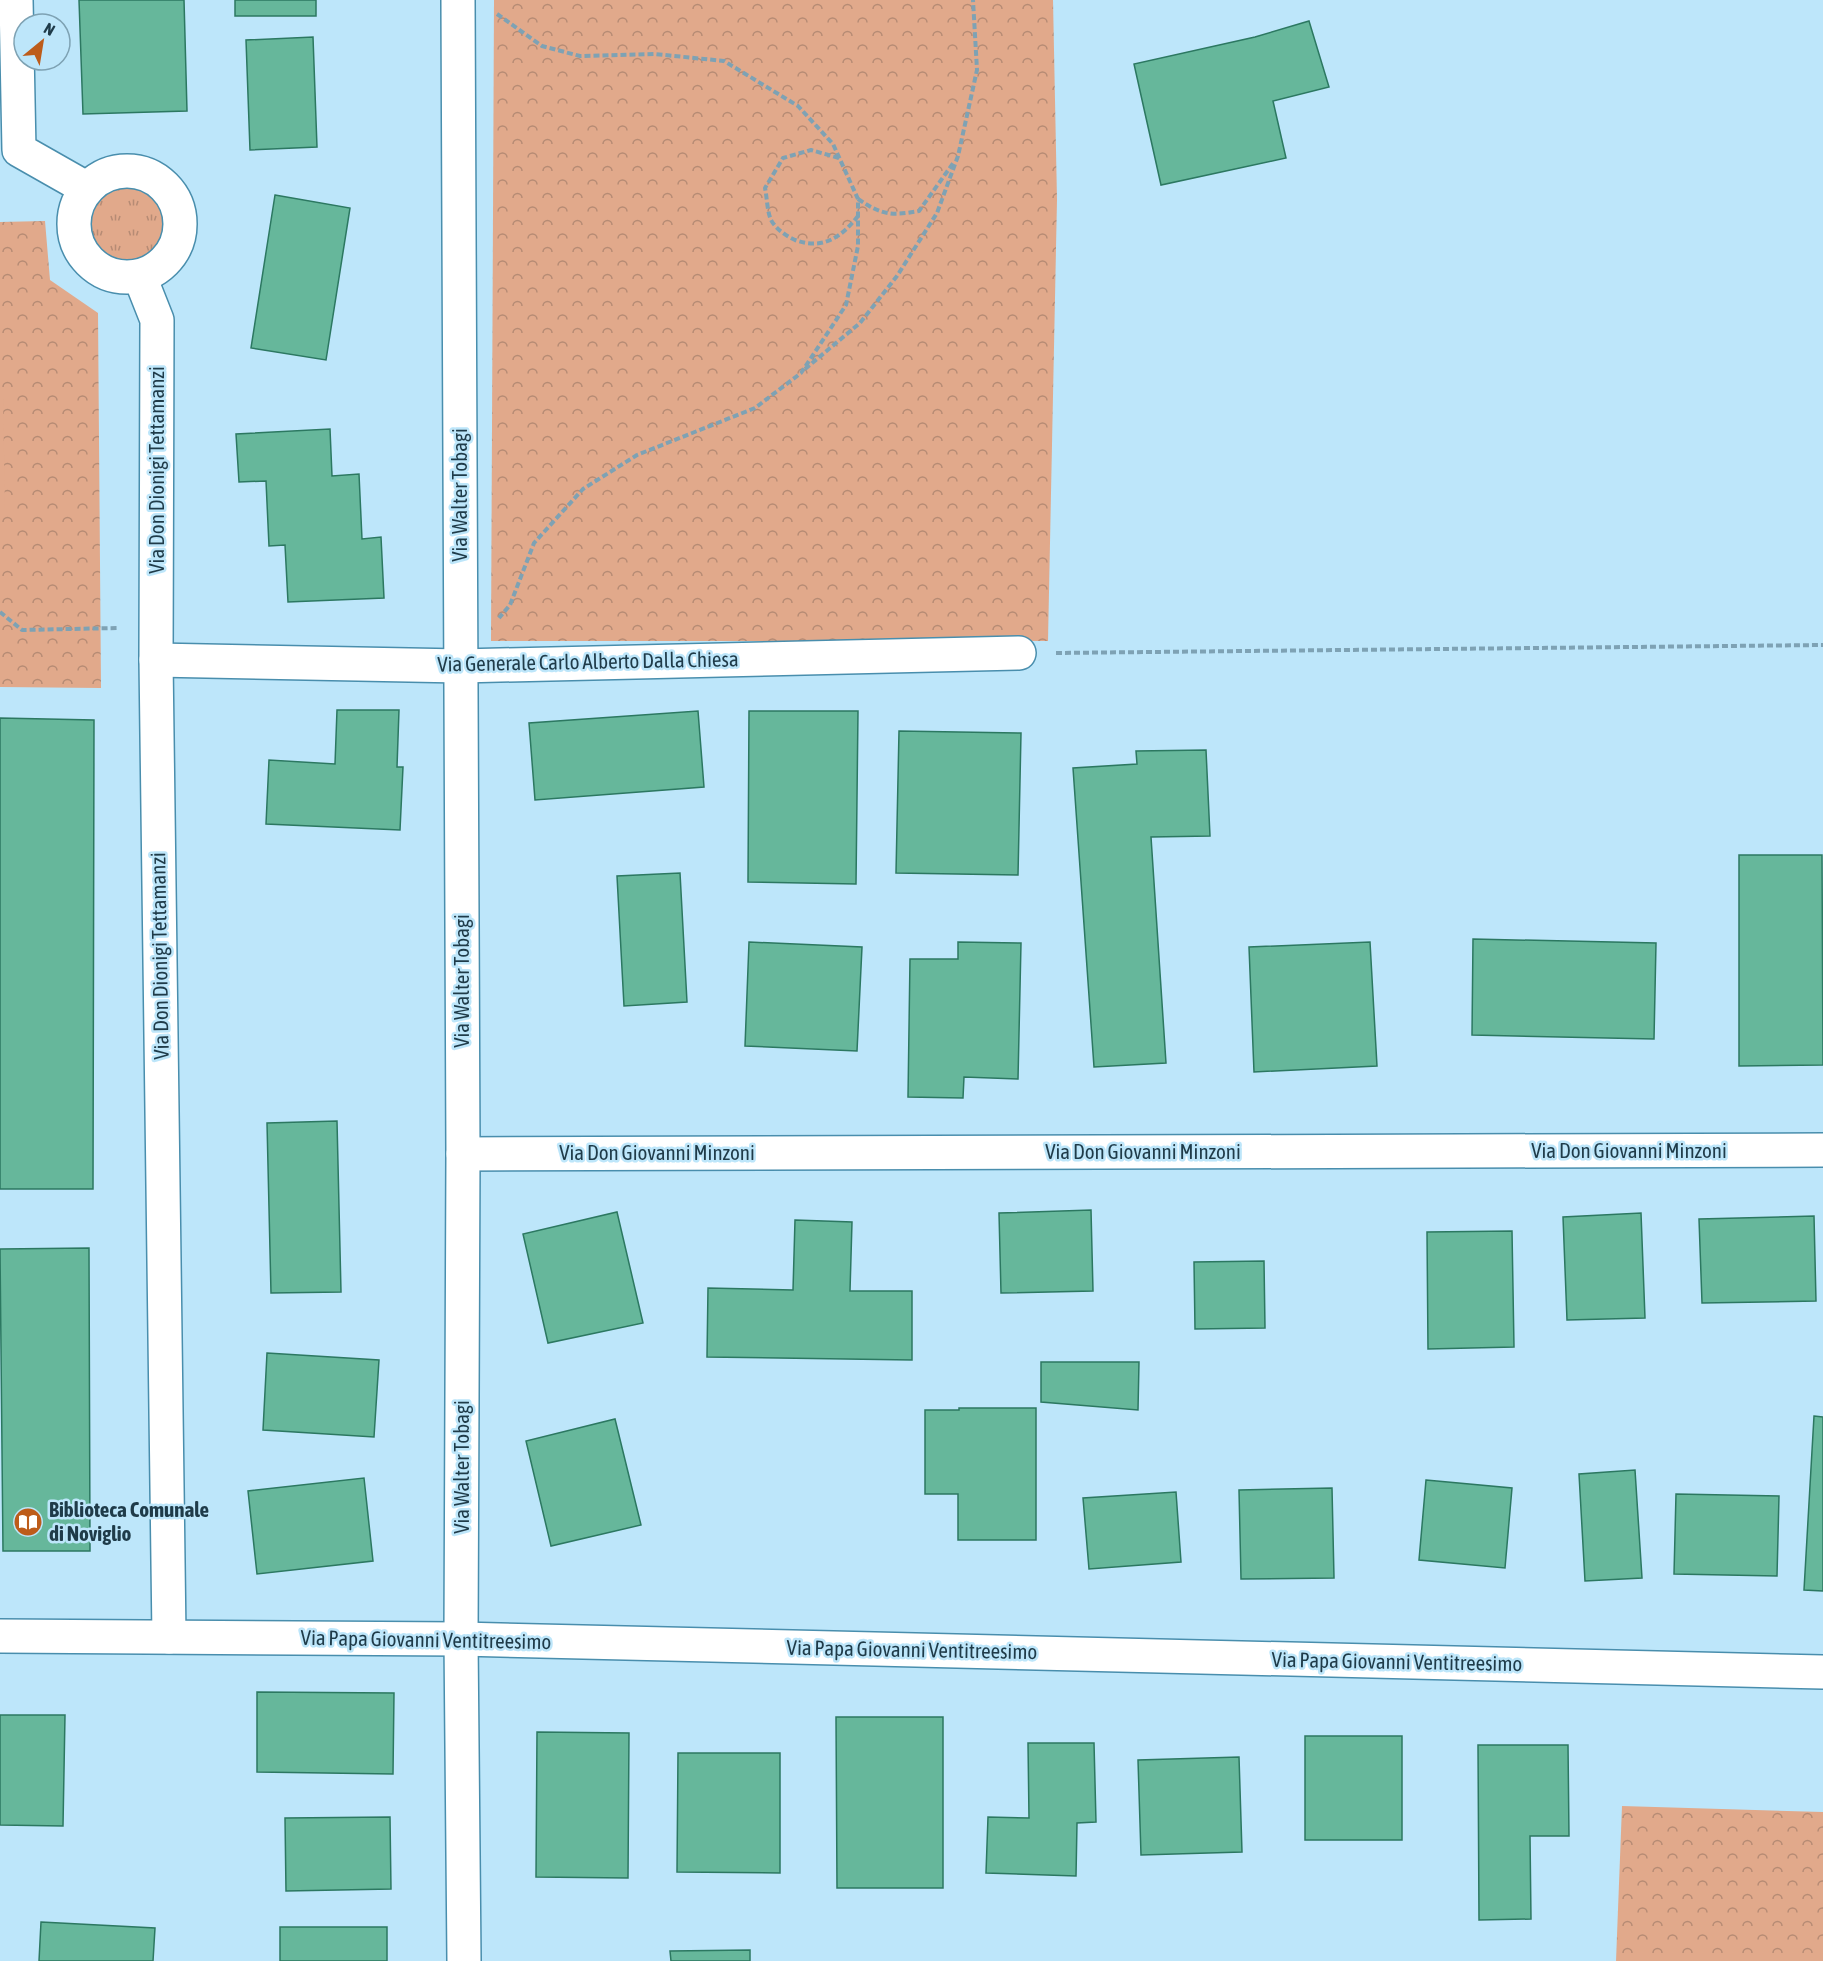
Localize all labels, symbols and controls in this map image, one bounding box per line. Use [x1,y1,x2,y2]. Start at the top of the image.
north arrow [12,12,72,72]
text: N [41,19,58,39]
street label: Via Don Dionigi Tettamanzi [144,366,168,574]
street label: Via Walter Tobagi [447,428,471,562]
street label: Via Generale Carlo Alberto Dalla Chiesa [437,646,739,676]
street label: Via Don Dionigi Tettamanzi [145,852,173,1060]
street label: Via Walter Tobagi [449,914,473,1048]
street label: Via Don Giovanni Minzoni [1531,1138,1727,1162]
street label: Via Don Giovanni Minzoni [1045,1139,1241,1163]
street label: Via Don Giovanni Minzoni [559,1140,755,1164]
street label: Via Walter Tobagi [449,1400,473,1534]
place label: Biblioteca Comunale di Noviglio [49,1497,209,1545]
library icon: Biblioteca Comunale di Noviglio [12,1506,44,1538]
street label: Via Papa Giovanni Ventitreesimo [301,1625,552,1653]
street label: Via Papa Giovanni Ventitreesimo [787,1635,1038,1663]
street label: Via Papa Giovanni Ventitreesimo [1272,1647,1523,1675]

